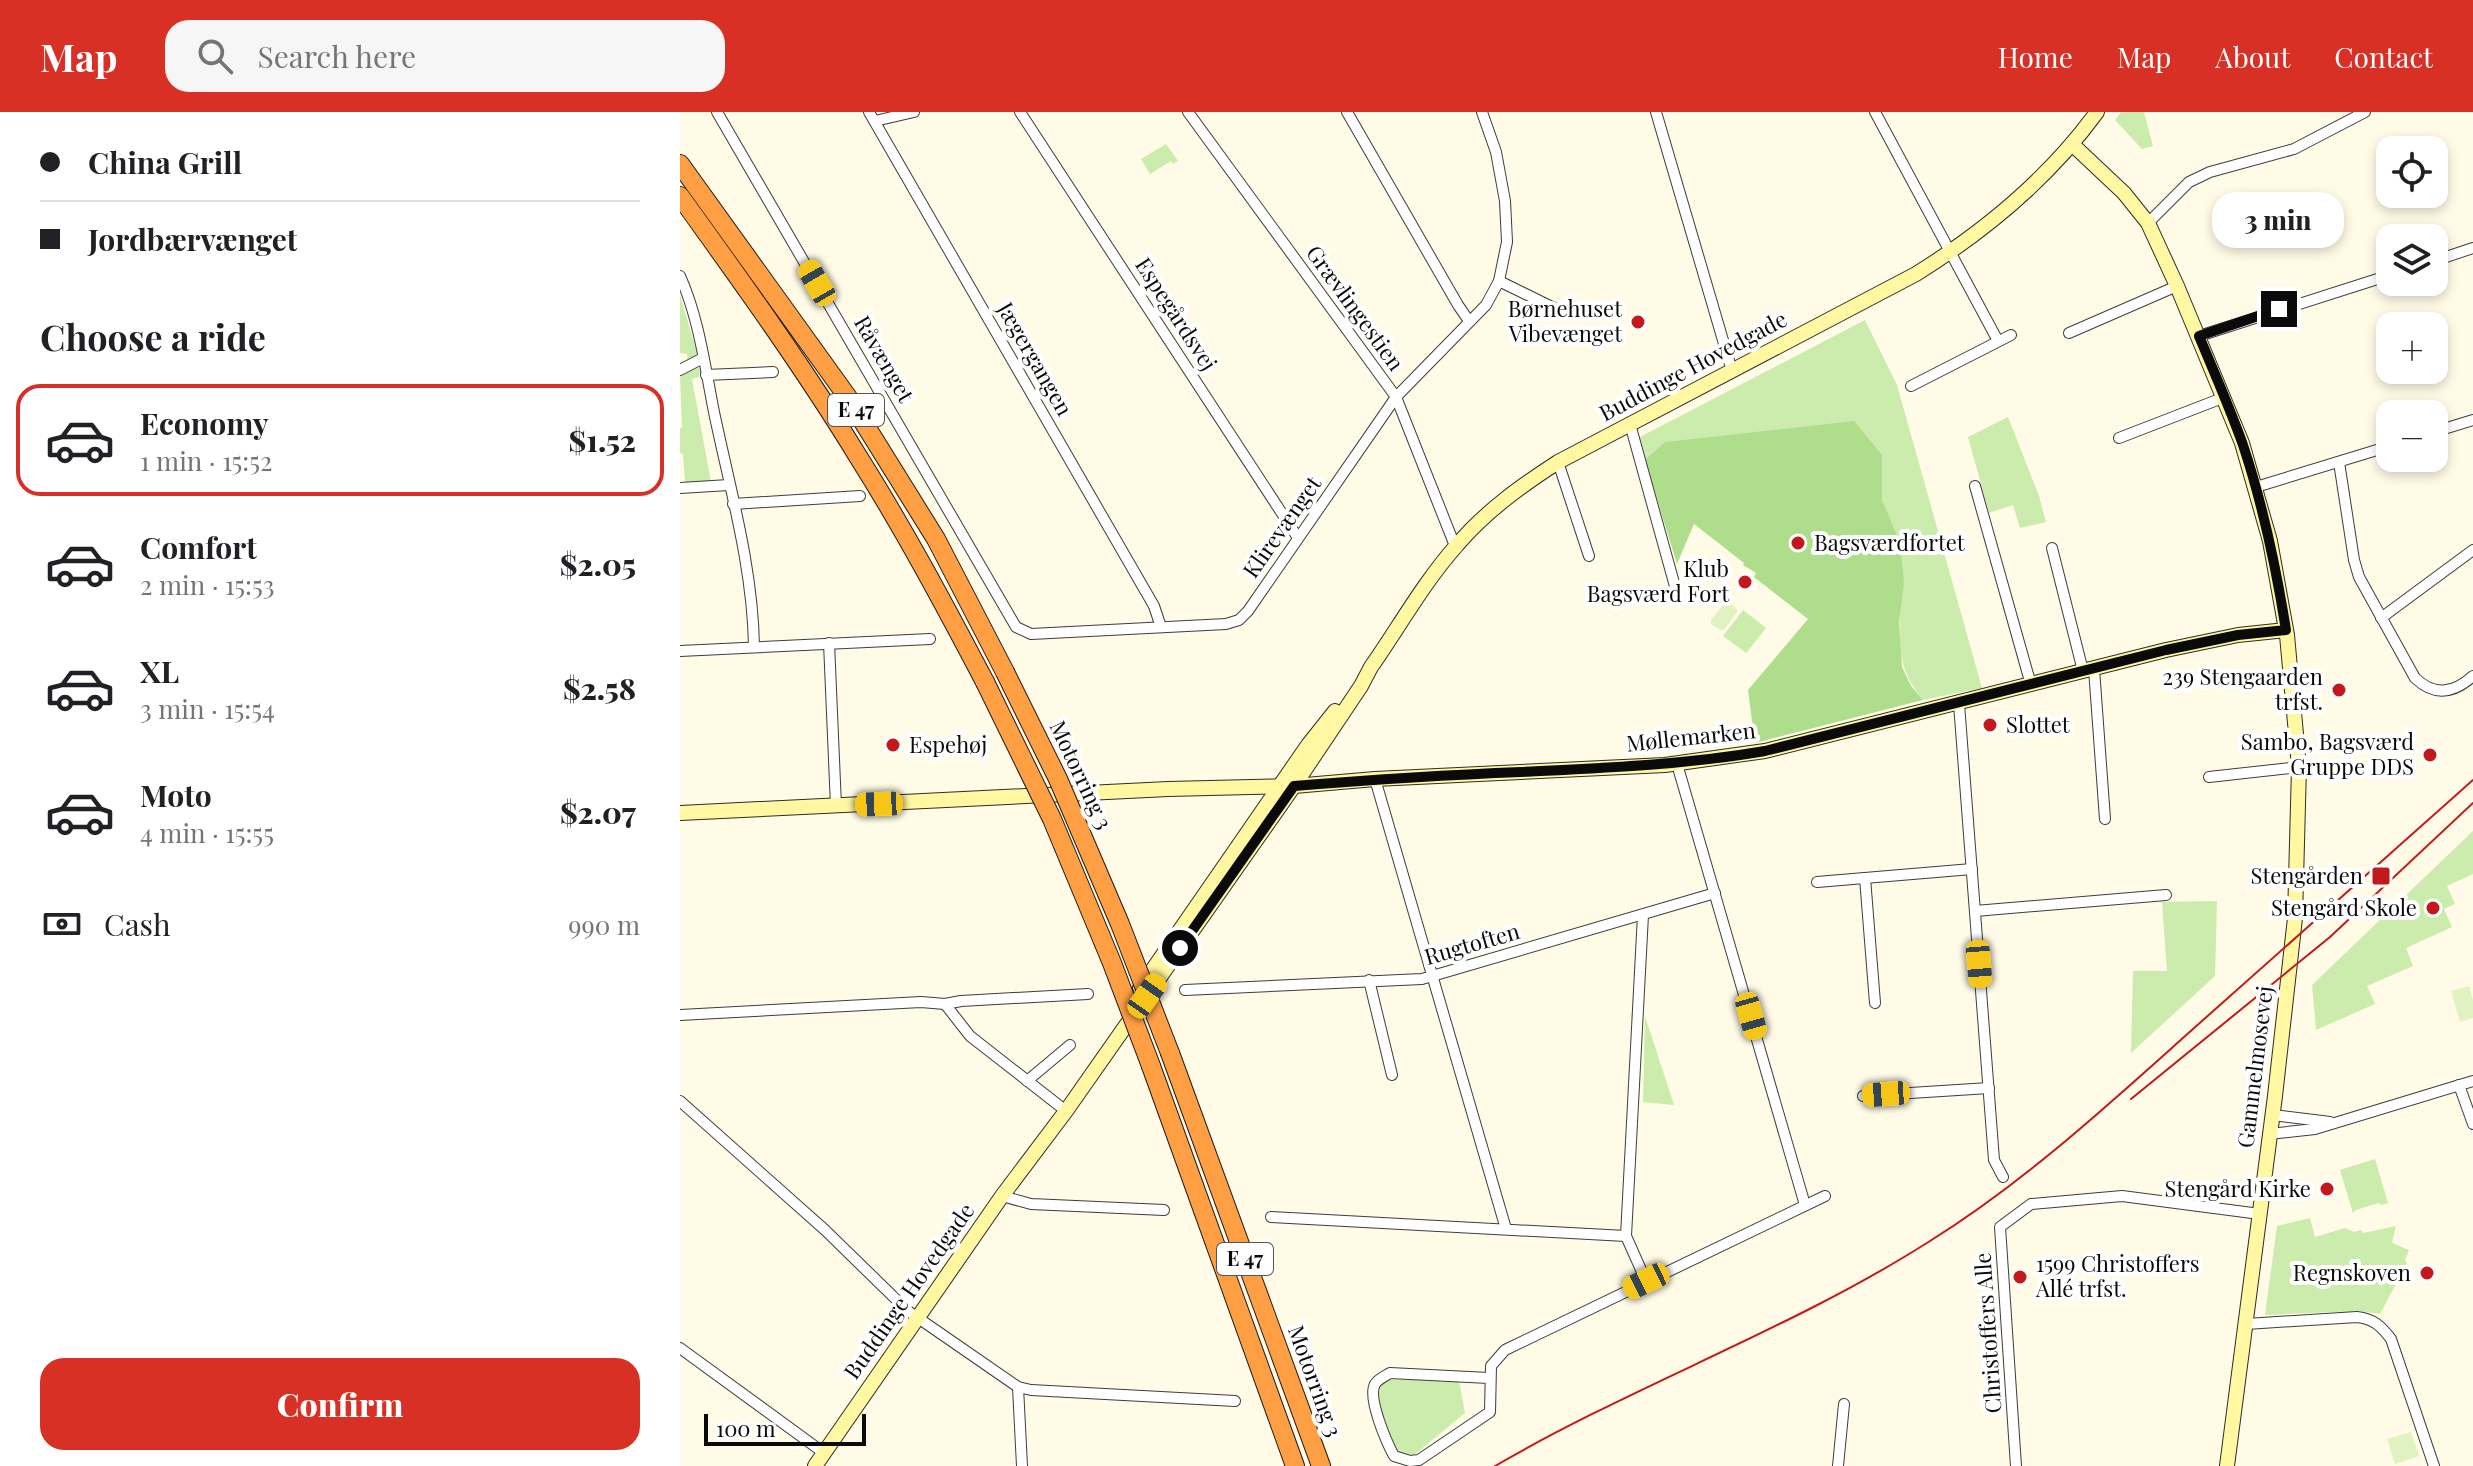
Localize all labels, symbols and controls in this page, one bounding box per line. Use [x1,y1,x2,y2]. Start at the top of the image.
search box [165,20,725,92]
text: Map [40,31,117,82]
icon: search [193,34,237,78]
text: Search here [257,36,416,76]
text: Home [1998,38,2073,75]
text: Map [2117,38,2171,75]
text: About [2215,38,2290,75]
text: Contact [2334,38,2433,75]
map controls [2376,136,2448,472]
button: locate [2376,136,2448,208]
text: China Grill [88,142,242,182]
callout: 3 min [2213,193,2345,249]
text: 3 min [2245,202,2311,237]
text: Jordbærvænget [88,219,297,259]
button: layers [2376,224,2448,296]
street label: Grævlingestien [1300,239,1412,376]
street label: Espegårdsvej [1129,251,1225,376]
car [795,256,839,310]
route end [2261,291,2297,327]
place label: Børnehuset Vibevænget [1508,293,1623,348]
street label: Jægergangen [991,295,1080,421]
street label: Buddinge Hovedgade [1594,303,1792,427]
street label: Råvænget [848,310,922,408]
text: Choose a ride [40,312,266,360]
button: + [2376,312,2448,384]
marker: Børnehuset Vibevænget [1629,313,1647,331]
road number: E 47 [828,394,884,426]
button: − [2376,400,2448,472]
text: Economy [140,403,269,443]
icon: car [44,404,116,476]
text: $1.52 [569,420,636,460]
text: 1 min · 15:52 [140,443,272,478]
street label: Klirevænget [1235,469,1328,583]
text: Comfort [140,527,257,567]
place label: Bagsværdfortet [1814,527,1966,557]
icon: car [44,528,116,600]
marker: Bagsværdfortet [1789,534,1807,552]
text: $2.05 [560,544,636,584]
place label: Klub Bagsværd Fort [1587,553,1730,608]
text: 2 min · 15:53 [140,567,275,602]
marker: Klub Bagsværd Fort [1736,573,1754,591]
text: XL [140,651,179,691]
icon: car [44,652,116,724]
place label: 239 Stengaarden trfst. [2162,661,2323,716]
text: $2.58 [563,668,636,708]
marker: 239 Stengaarden trfst. [2330,681,2348,699]
text: 3 min · 15:54 [140,691,275,726]
place label: Slottet [2006,709,2071,739]
street label: Møllemarken [1625,714,1757,758]
street label: Motorring 3 [1044,715,1120,834]
marker: Slottet [1981,716,1999,734]
place label: Sambo, Bagsværd Gruppe DDS [2241,726,2414,781]
place label: Espehøj [909,729,987,759]
marker: Espehøj [884,736,902,754]
marker: Sambo, Bagsværd Gruppe DDS [2421,746,2439,764]
text: Moto [140,775,212,815]
icon: car [44,776,116,848]
car [855,791,903,817]
text: $2.07 [560,792,636,832]
text: 4 min · 15:55 [140,815,274,850]
place label: Stengården [2251,860,2363,890]
marker: Stengården [2370,865,2392,887]
place label: Stengård Skole [2271,892,2417,922]
marker: Stengård Skole [2424,899,2442,917]
icon: cash [40,902,84,946]
text: Cash [104,904,171,944]
text: 990 m [568,907,640,942]
street label: Rugtoften [1421,915,1523,971]
route start [1162,930,1198,966]
car [1965,939,1993,989]
car [1123,969,1171,1023]
street label: Gammelmosevej [2229,984,2279,1150]
car [1733,990,1769,1042]
car [1861,1080,1911,1108]
place label: Stengård Kirke [2165,1173,2311,1203]
marker: Stengård Kirke [2318,1180,2336,1198]
street label: Buddinge Hovedgade [836,1196,980,1384]
road number: E 47 [1217,1243,1273,1275]
place label: 1599 Christoffers Allé trfst. [2035,1248,2200,1303]
street label: Christoffers Alle [1966,1252,2008,1414]
place label: Regnskoven [2293,1257,2411,1287]
car [1619,1260,1673,1302]
marker: Regnskoven [2418,1264,2436,1282]
marker: 1599 Christoffers Allé trfst. [2011,1268,2029,1286]
street label: Motorring 3 [1282,1321,1350,1441]
button: Confirm [40,1358,640,1450]
scale bar [704,1410,866,1446]
text: 100 m [716,1413,776,1443]

